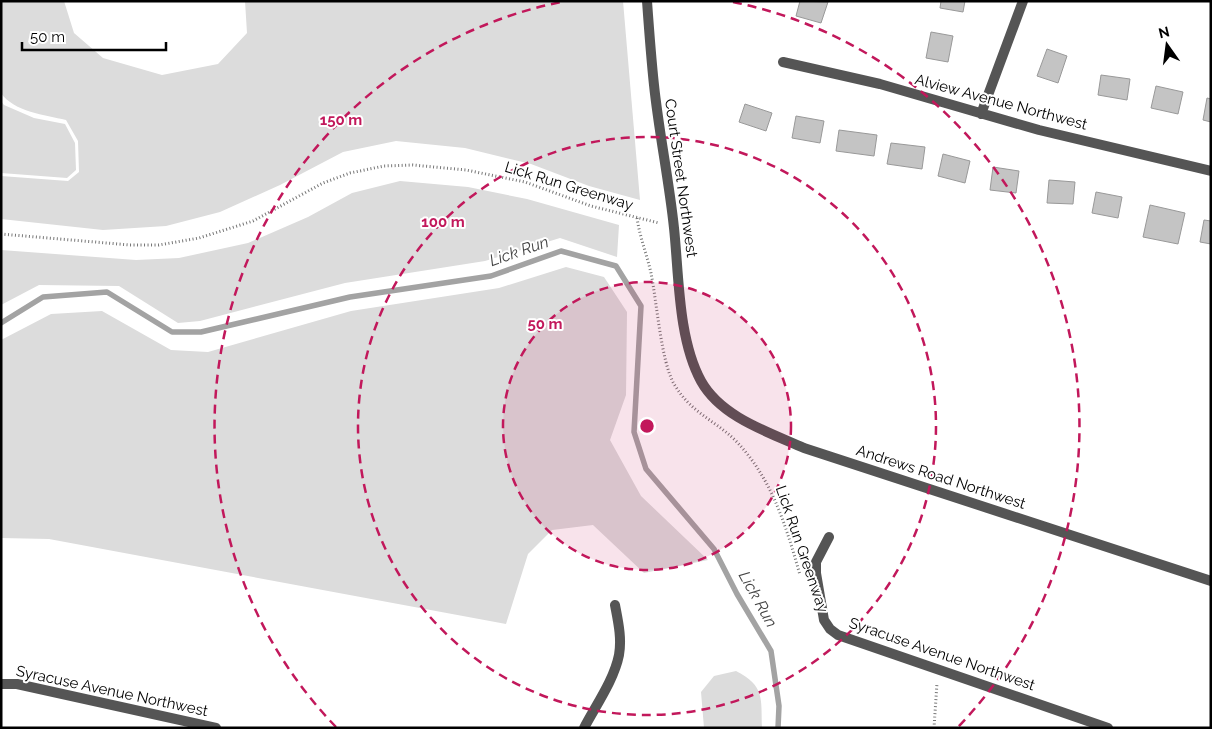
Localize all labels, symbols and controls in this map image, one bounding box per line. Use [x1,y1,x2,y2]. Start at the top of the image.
scale bar [22,20,166,52]
north arrow [1142,20,1192,70]
text: N [1157,23,1171,41]
text: 50 m [30,28,65,46]
street label: Alview Avenue Northwest [913,70,1089,134]
street label: Court Street Northwest [661,98,701,258]
text: 150 m [320,111,362,129]
street label: Lick Run Greenway [503,158,635,214]
text: 100 m [421,213,465,231]
water label: Lick Run [487,232,551,270]
text: 50 m [527,315,563,333]
centre of rings [638,417,656,435]
street label: Andrews Road Northwest [854,441,1028,513]
street label: Lick Run Greenway [772,483,832,615]
water label: Lick Run [735,568,781,630]
street label: Syracuse Avenue Northwest [847,614,1037,694]
street label: Syracuse Avenue Northwest [14,662,210,720]

